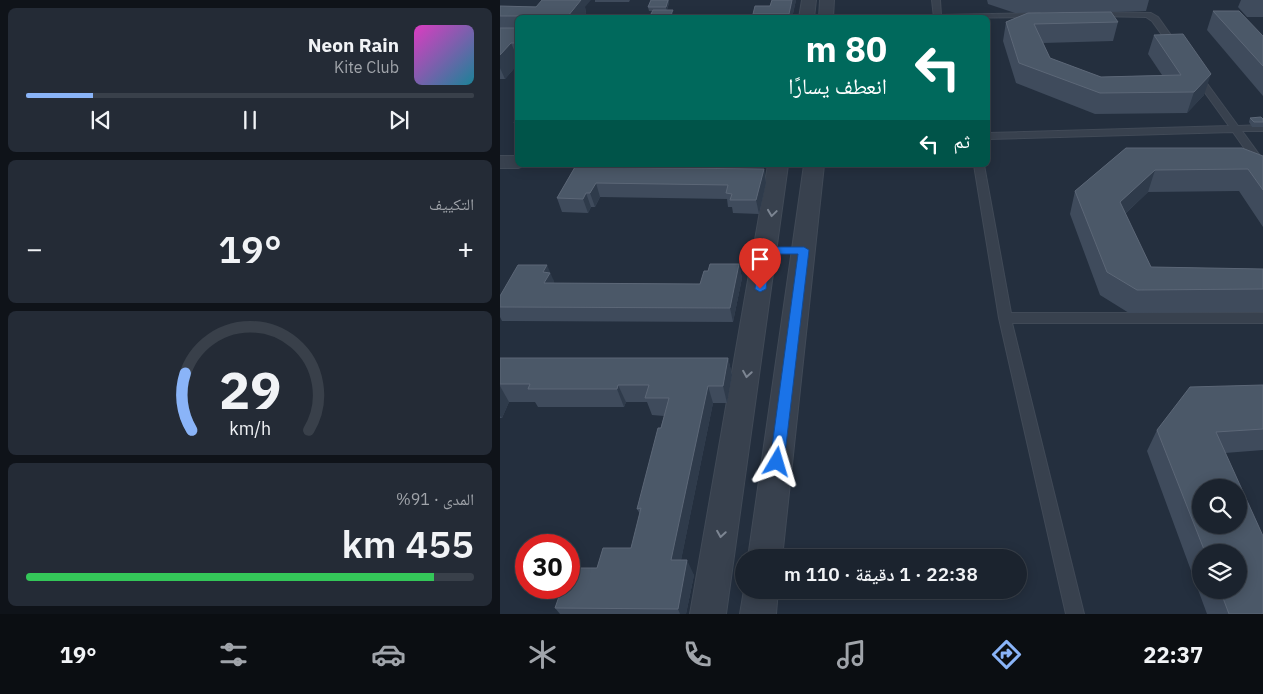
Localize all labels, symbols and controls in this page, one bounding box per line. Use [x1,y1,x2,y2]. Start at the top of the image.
text: 80 m [805,26,887,72]
text: Neon Rain [308,33,399,57]
icon: left [905,35,970,100]
text: Kite Club [334,57,399,77]
text: انعطف يسارًا [788,71,887,100]
icon: previous [87,106,115,134]
icon: pause [236,106,264,134]
icon: next [385,106,413,134]
text: ثم [953,129,970,153]
icon: left [915,130,943,158]
text: التكييف [429,194,474,214]
one-way arrow [767,209,777,218]
text: 19° [218,224,282,273]
text: − [26,230,43,267]
text: + [457,230,474,267]
pin [739,238,781,289]
icon: arrive [746,245,774,273]
text: 29 [219,356,281,423]
one-way arrow [742,369,752,378]
text: km/h [229,417,271,440]
position arrow [750,435,802,487]
map controls [1192,479,1247,599]
button: search [1192,479,1247,534]
text: المدى · 91% [396,489,474,509]
text: 455 km [342,519,474,568]
one-way arrow [716,530,726,539]
speed limit sign: 30 [515,534,580,599]
button: layers [1192,544,1247,599]
text: 22:38 · 1 دقيقة · 110 m [784,562,978,586]
icon: filters [216,637,251,672]
icon: car [371,637,406,672]
icon: climate [525,637,560,672]
icon: phone [680,637,715,672]
icon: music [834,637,869,672]
icon: directions [989,637,1024,672]
text: 19° [60,640,97,669]
text: 22:37 [1143,640,1203,669]

